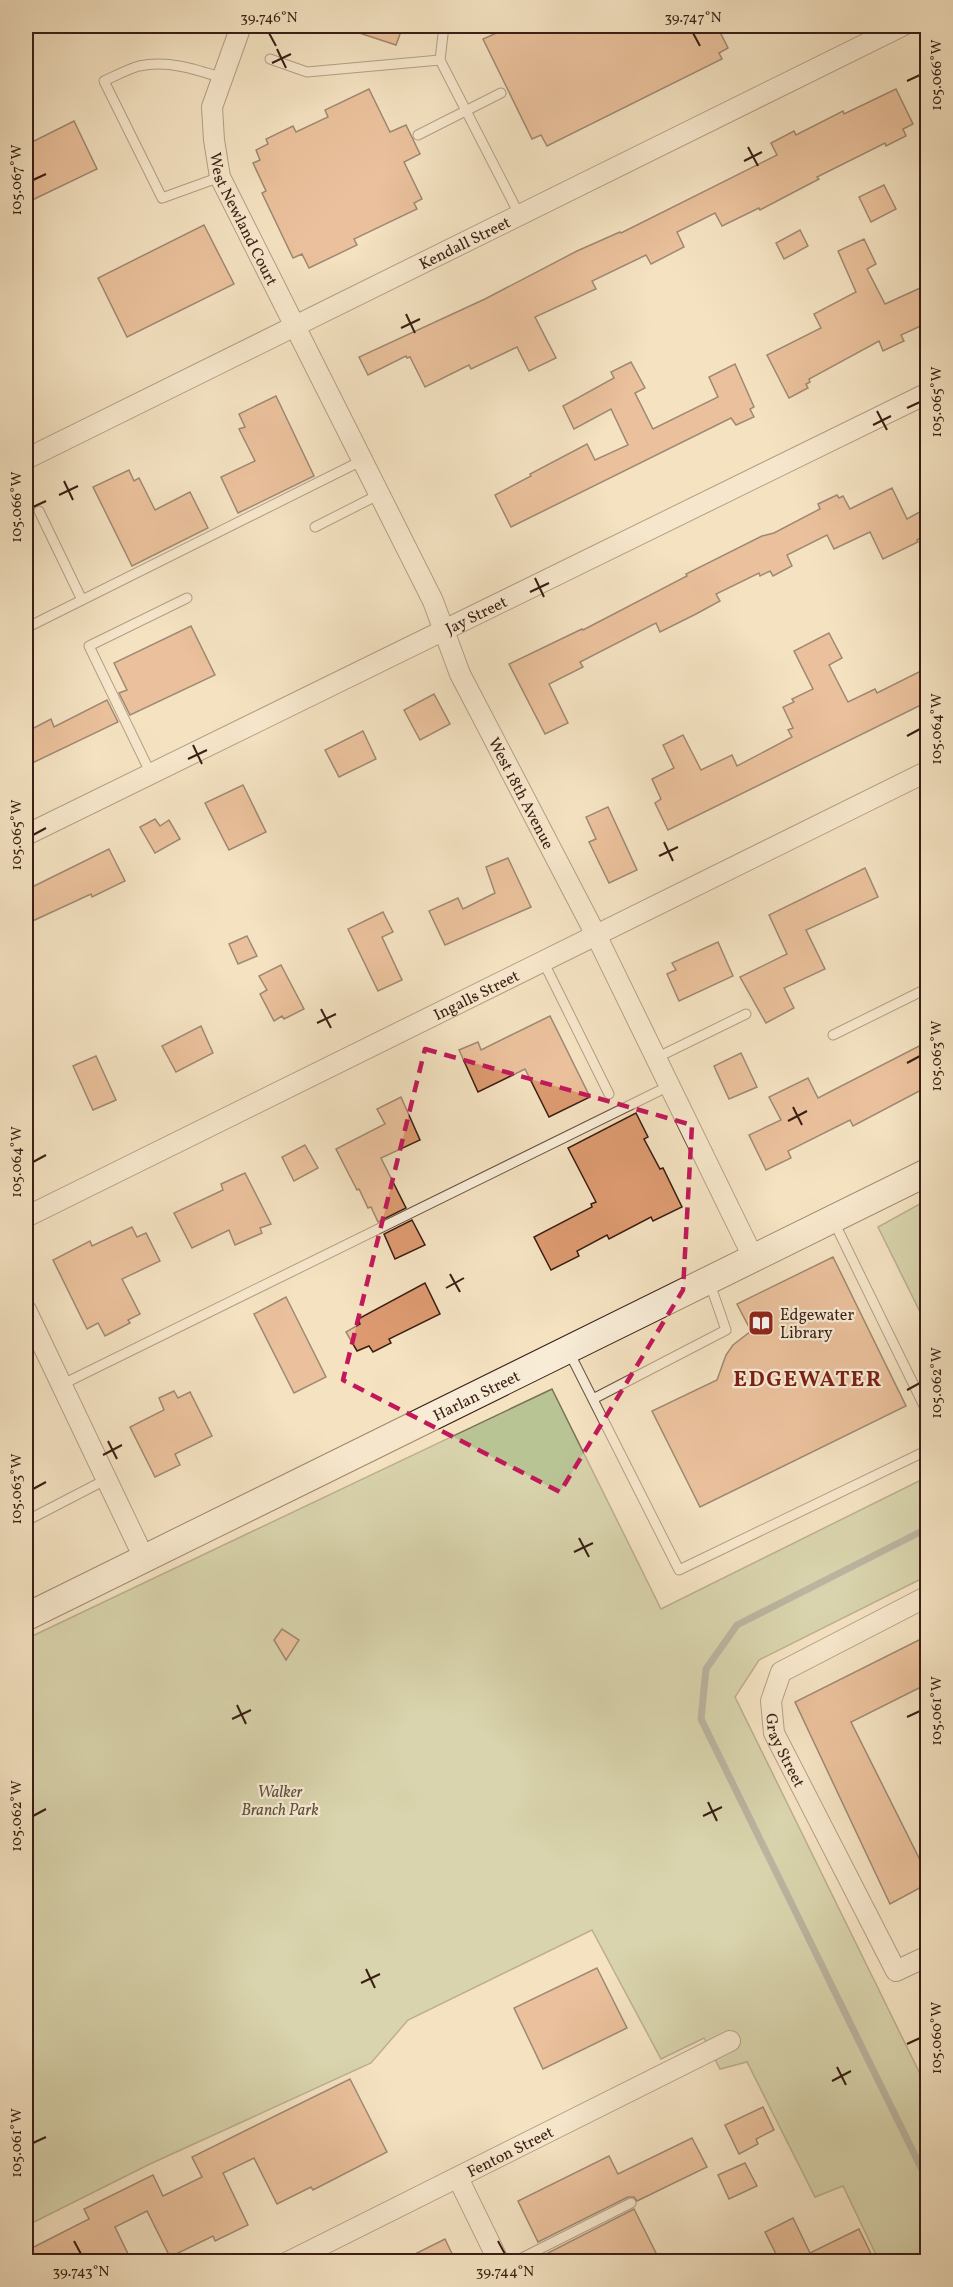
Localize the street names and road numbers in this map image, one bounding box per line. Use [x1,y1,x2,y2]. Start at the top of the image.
street label: West Newland Court [203,151,282,290]
street label: Kendall Street [416,212,515,276]
street label: Jay Street [442,592,512,641]
street label: West 18th Avenue [482,734,558,854]
street label: Ingalls Street [430,966,524,1027]
street label: Harlan Street [430,1366,525,1427]
street label: Gray Street [759,1712,809,1792]
street label: Fenton Street [464,2122,558,2184]

